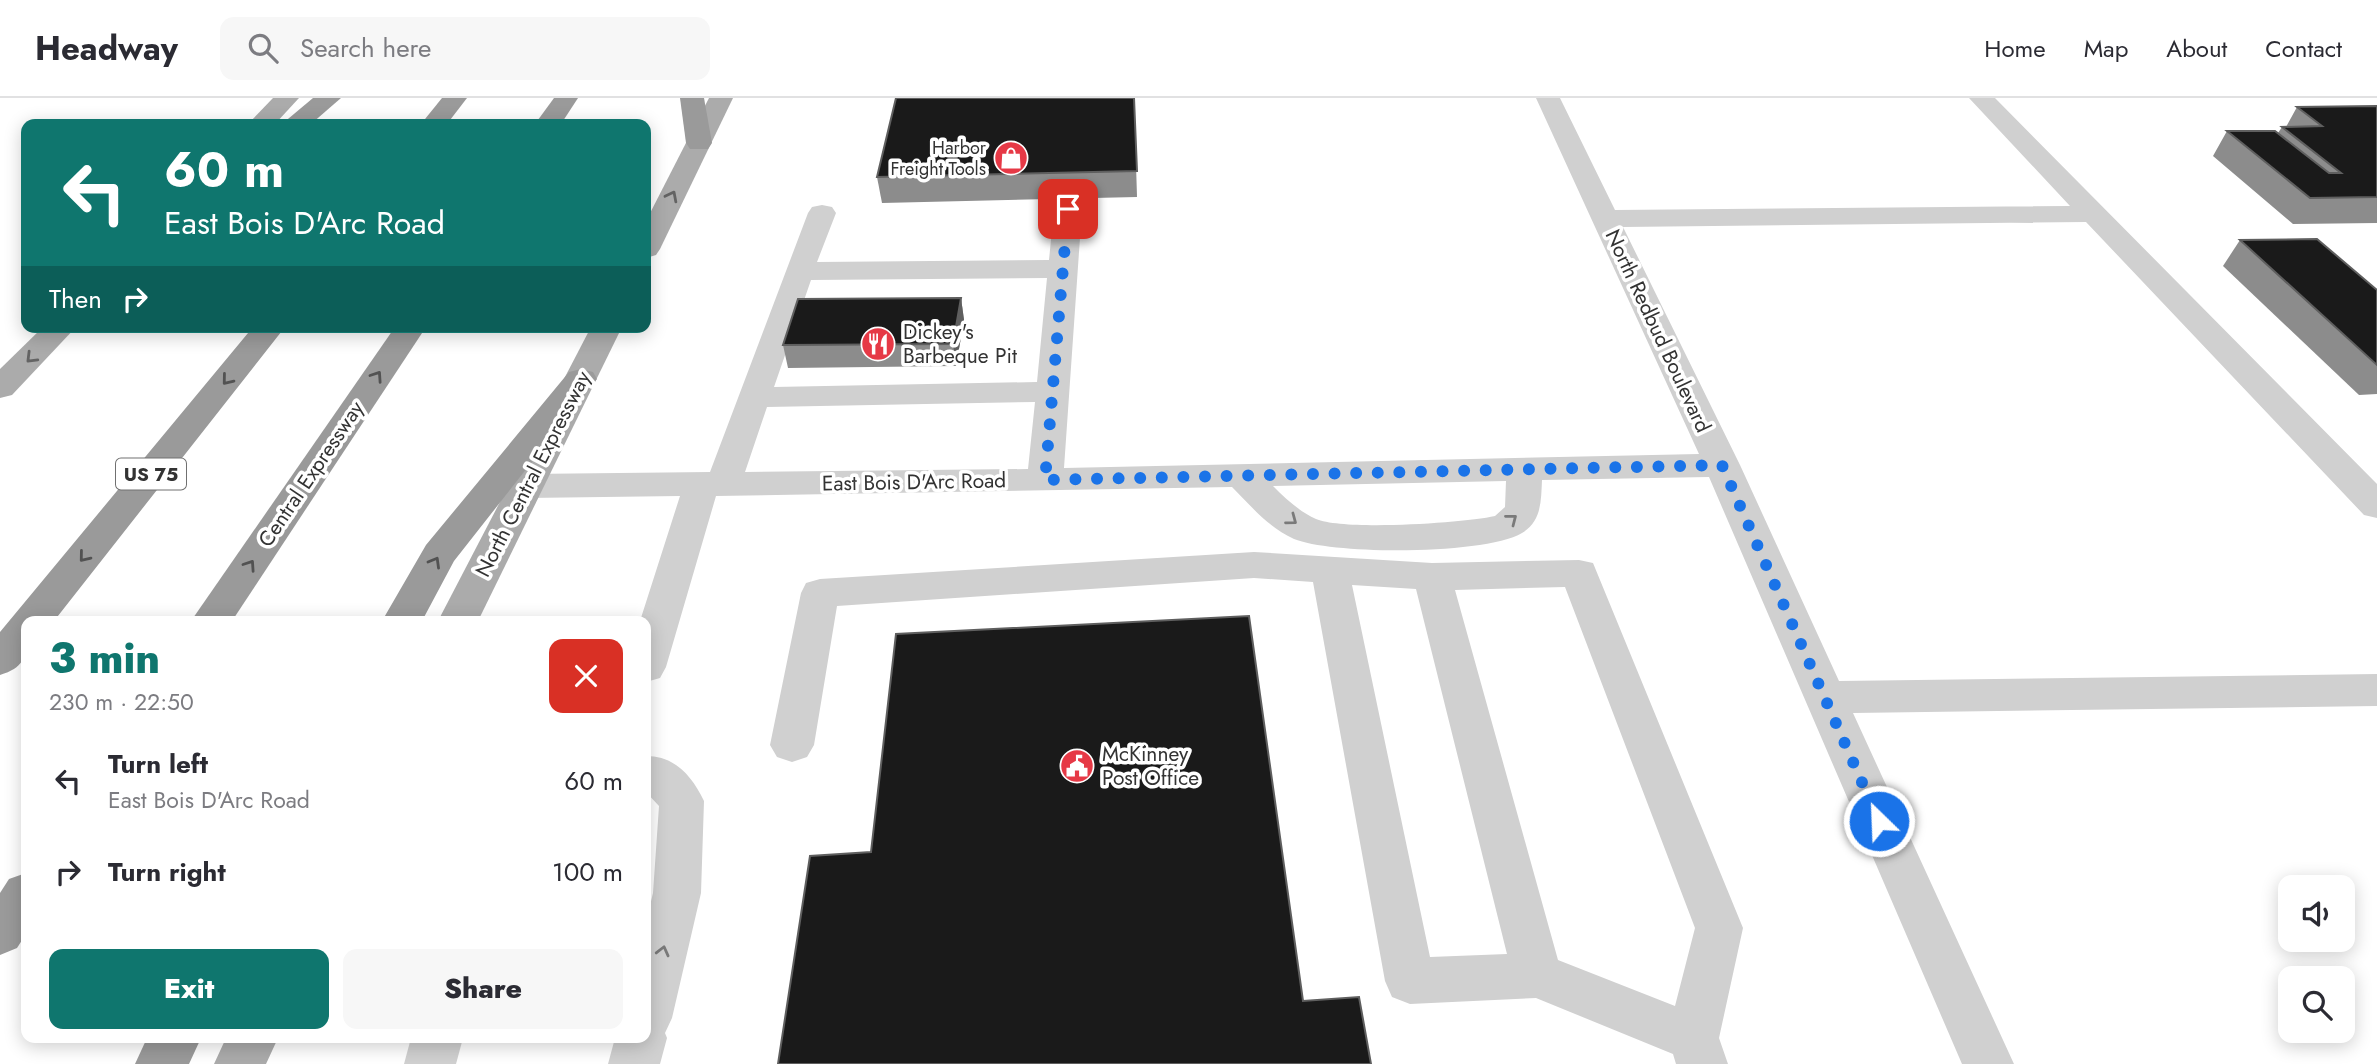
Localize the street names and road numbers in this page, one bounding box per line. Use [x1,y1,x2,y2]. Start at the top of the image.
street label: North Redbud Boulevard [1598,224,1718,438]
street label: North Central Expressway [468,365,598,582]
street label: Central Expressway [251,394,371,553]
road number: US 75 [116,458,186,490]
street label: East Bois D'Arc Road [822,465,1006,499]

